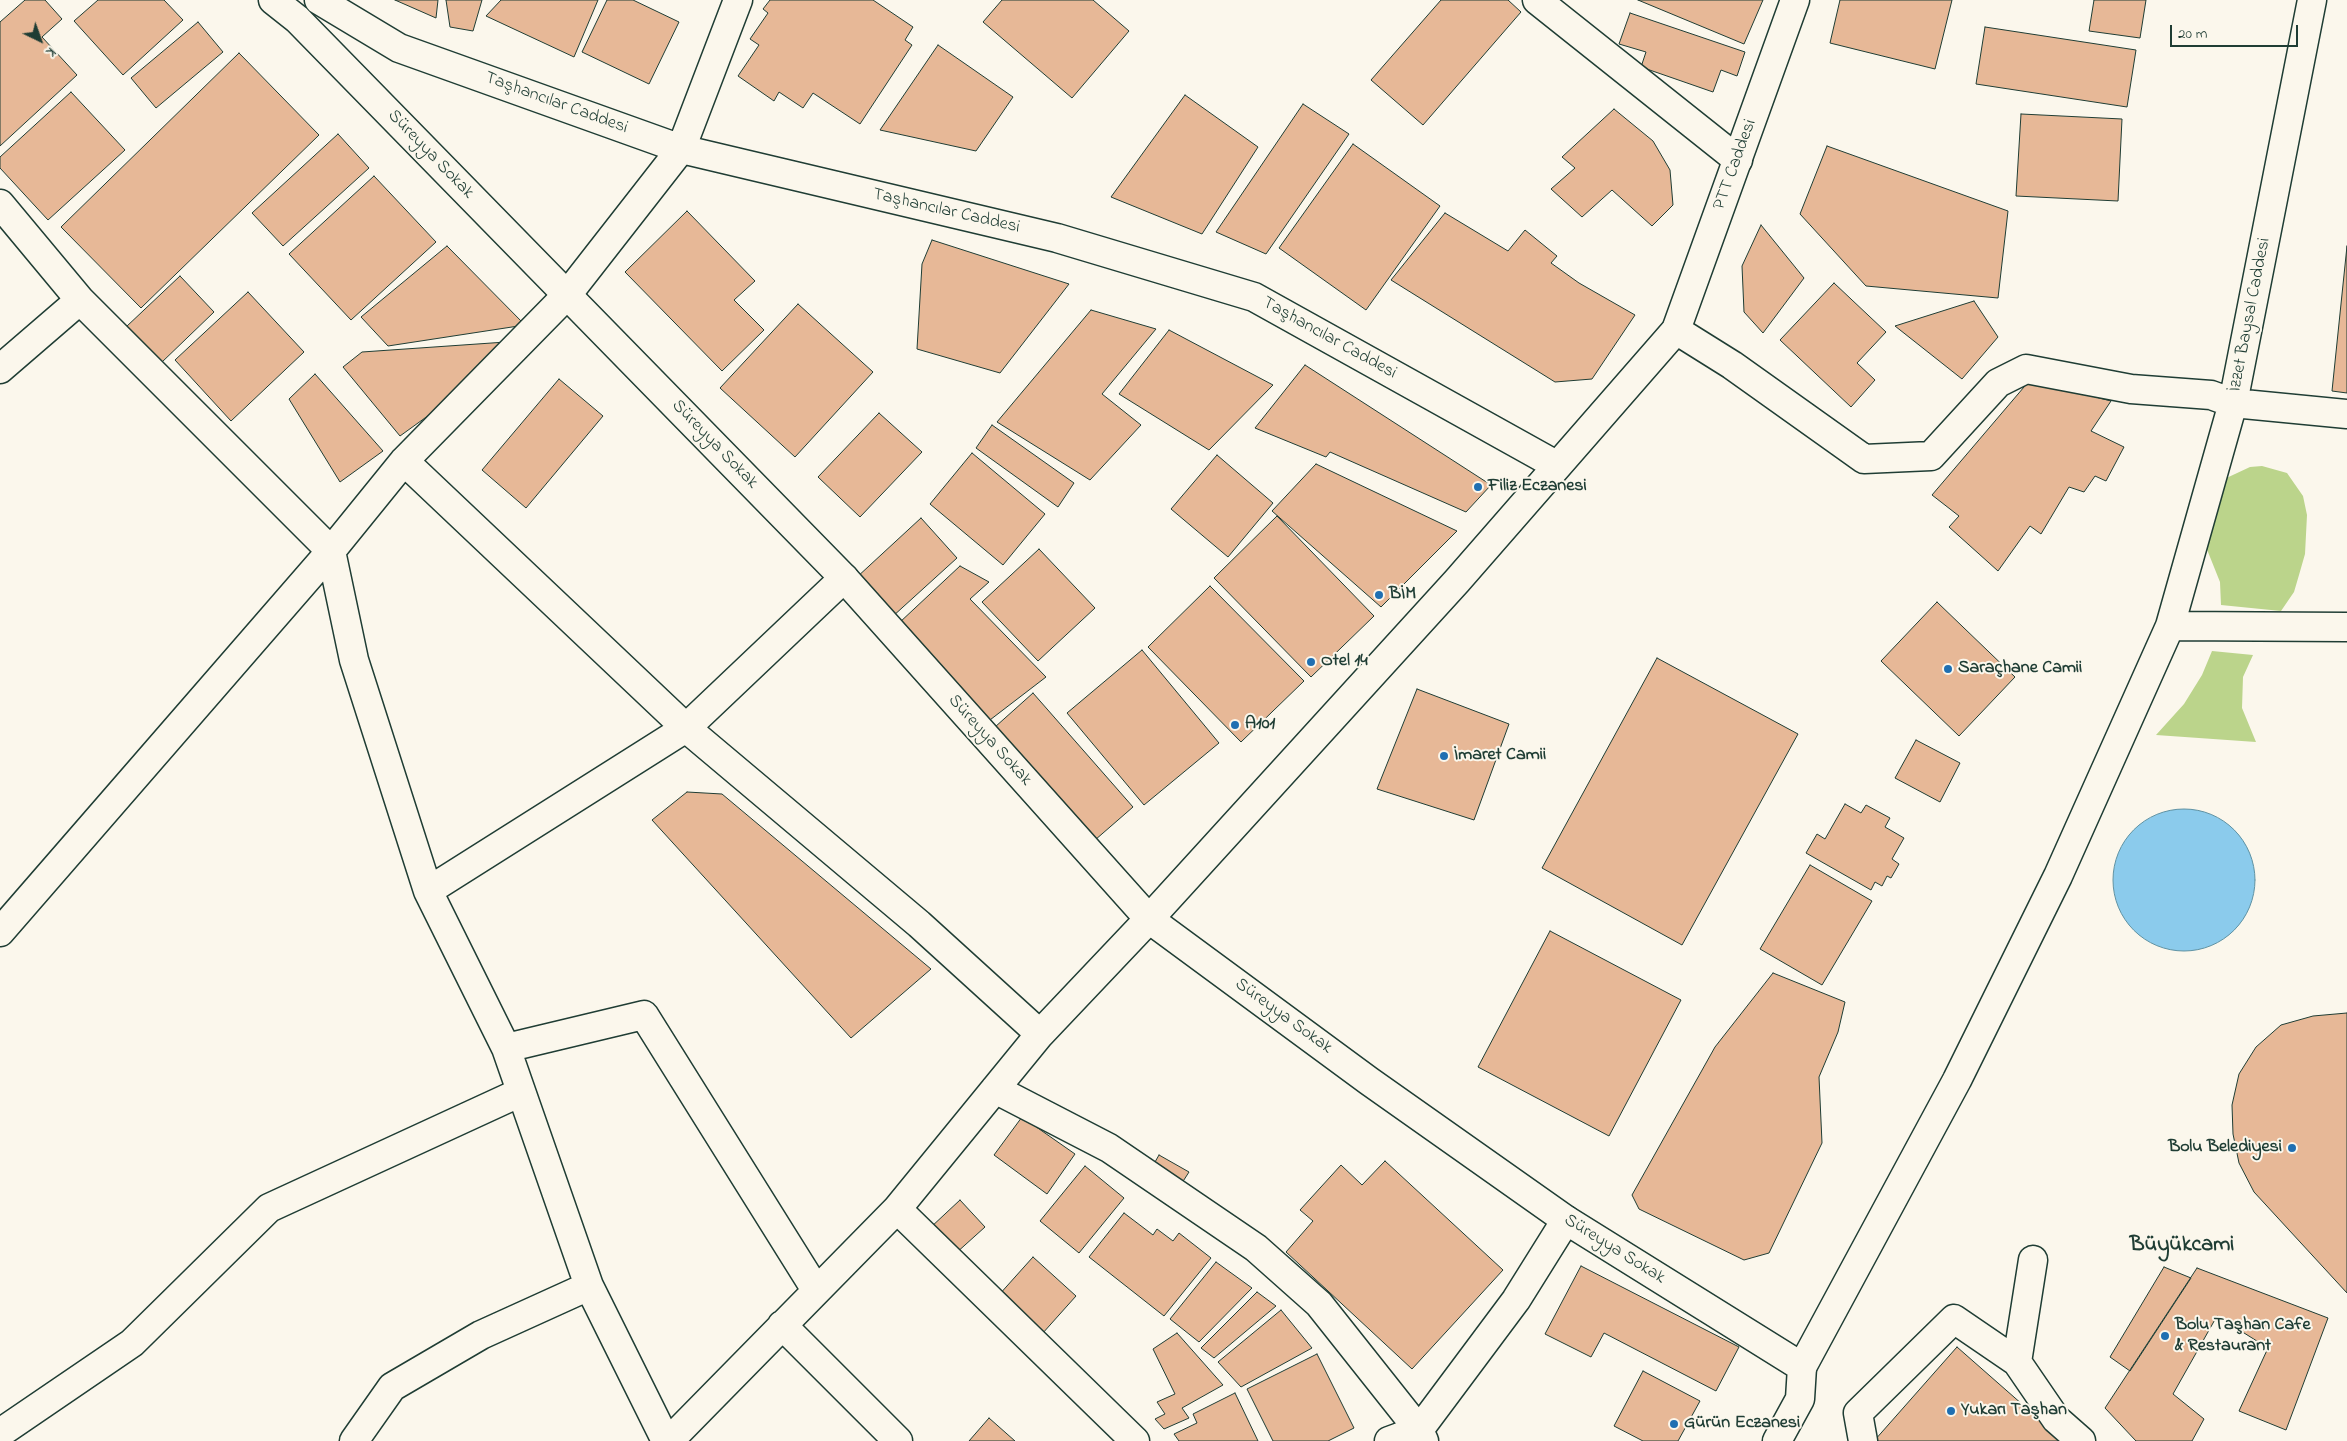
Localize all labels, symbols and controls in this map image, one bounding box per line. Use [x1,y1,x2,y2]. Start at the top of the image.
north arrow [15,15,65,65]
scale bar [2172,15,2300,47]
text: 20 m [2178,23,2207,45]
text: K [41,41,60,62]
street label: Taşhancılar Caddesi [482,68,630,140]
street label: Süreyya Sokak [382,106,478,204]
street label: PTT Caddesi [1710,117,1762,213]
street label: Taşhancılar Caddesi [870,185,1022,239]
street label: İzzet Baysal Caddesi [2225,236,2277,394]
street label: Taşhancılar Caddesi [1258,293,1400,385]
street label: Süreyya Sokak [666,396,762,494]
place label: Filiz Eczanesi [1488,476,1587,498]
marker: Filiz Eczanesi [1472,481,1484,493]
place label: BİM [1389,584,1416,606]
marker: BİM [1373,589,1385,601]
place label: Otel 14 [1321,651,1368,673]
marker: Otel 14 [1305,656,1317,668]
place label: Saraçhane Camii [1958,658,2082,680]
marker: Saraçhane Camii [1942,663,1954,675]
street label: Süreyya Sokak [942,691,1036,791]
place label: A101 [1245,714,1275,736]
marker: A101 [1229,719,1241,731]
place label: İmaret Camii [1454,745,1546,767]
marker: İmaret Camii [1438,750,1450,762]
street label: Süreyya Sokak [1230,974,1336,1060]
place label: Bolu Belediyesi [2168,1137,2282,1159]
marker: Bolu Belediyesi [2286,1142,2298,1154]
street label: Süreyya Sokak [1559,1210,1669,1290]
district label: Büyükcami [2130,1233,2234,1259]
place label: Bolu Taşhan Cafe & Restaurant [2175,1315,2311,1358]
marker: Bolu Taşhan Cafe & Restaurant [2159,1330,2171,1342]
place label: Yukarı Taşhan [1961,1400,2067,1422]
marker: Yukarı Taşhan [1945,1405,1957,1417]
place label: Gürün Eczanesi [1684,1413,1800,1435]
marker: Gürün Eczanesi [1668,1418,1680,1430]

